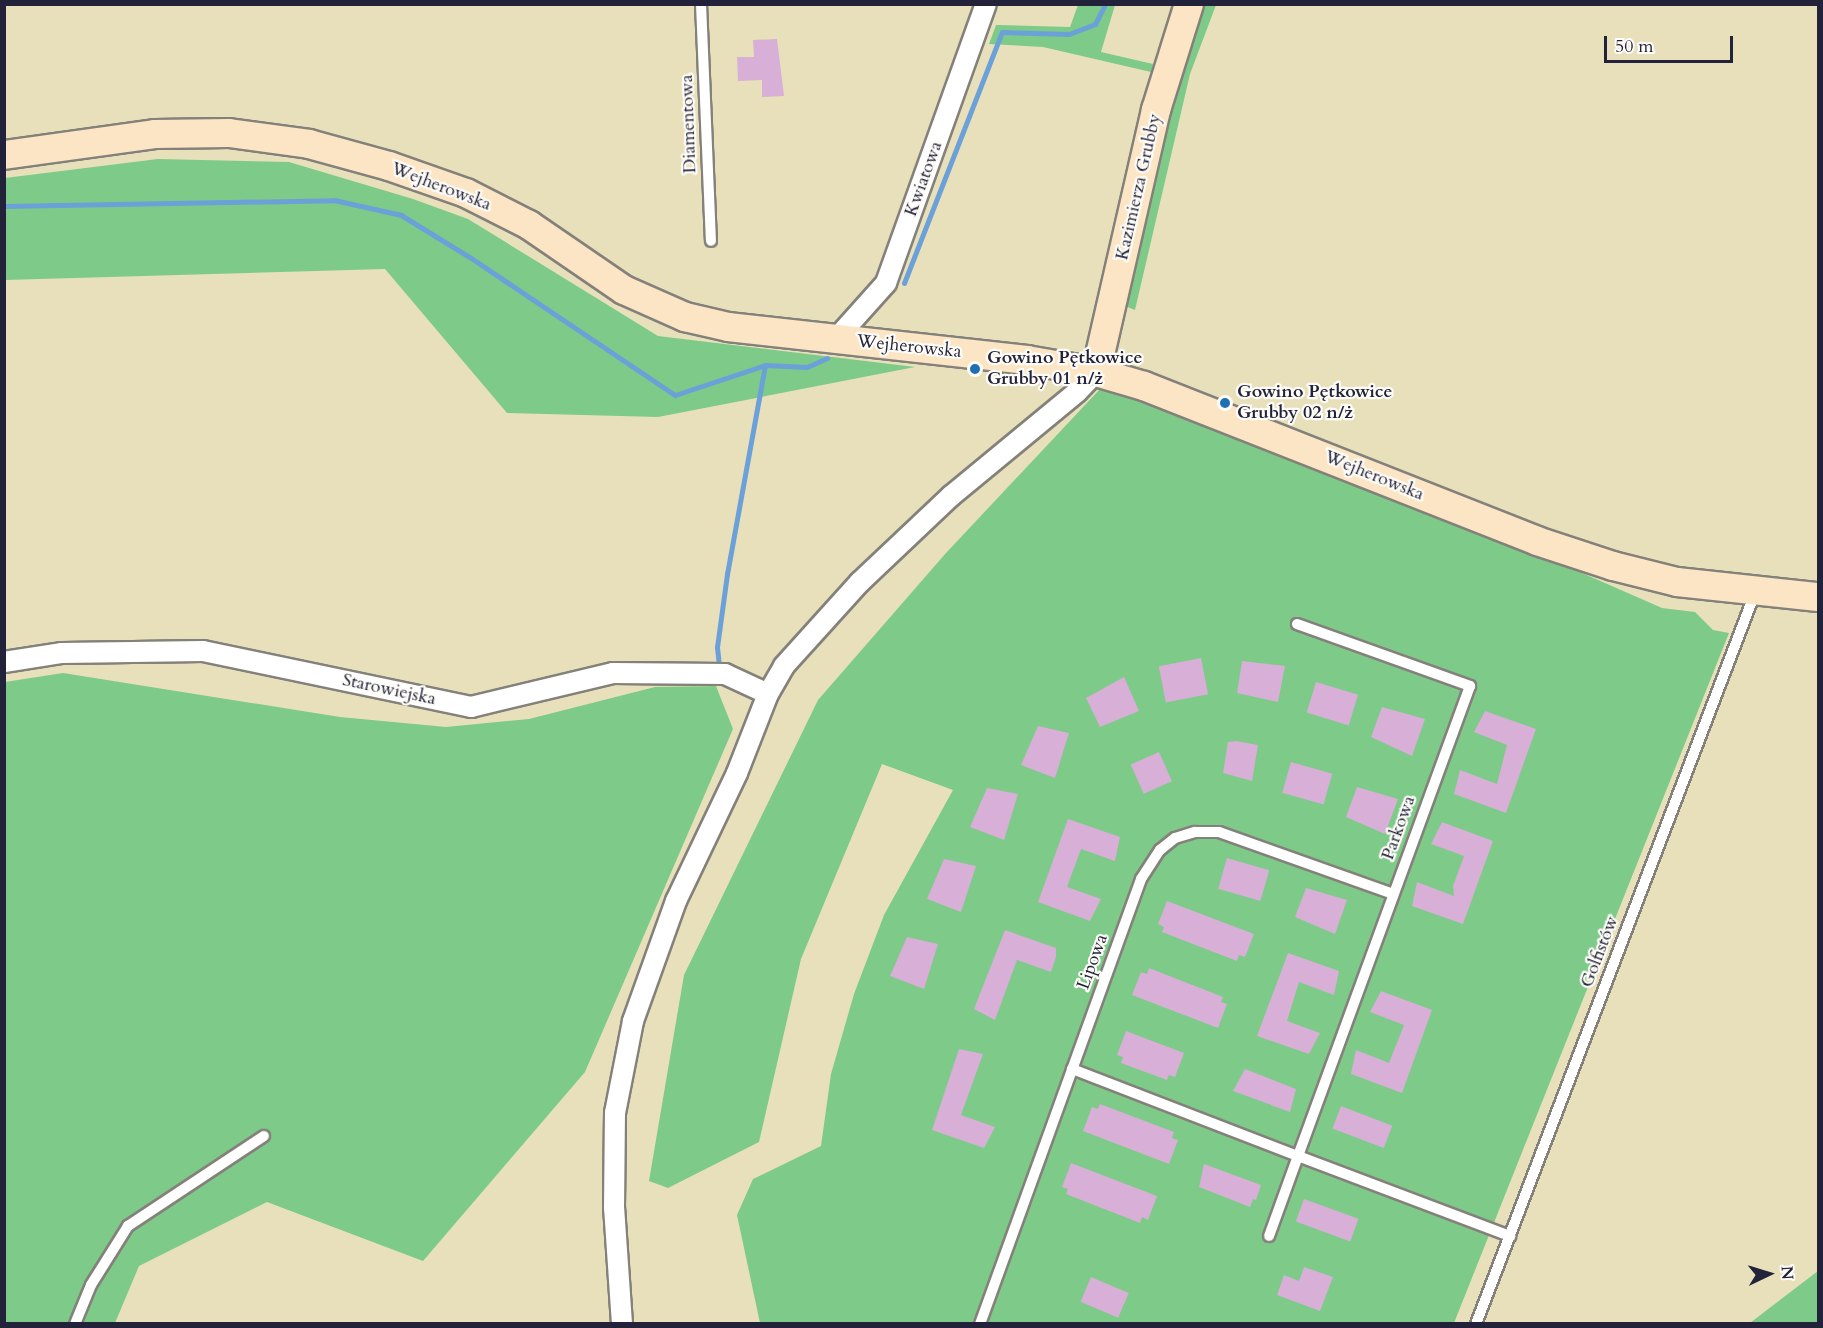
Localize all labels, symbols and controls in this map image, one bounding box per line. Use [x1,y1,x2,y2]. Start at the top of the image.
scale bar [1607,24,1736,62]
text: 50 m [1615,34,1654,59]
street label: Diamentowa [676,74,702,174]
street label: Kazimierza Grubby [1112,112,1166,262]
street label: Kwiatowa [900,139,948,219]
street label: Wejherowska [388,158,494,216]
street label: Wejherowska [855,331,963,363]
place label: Gowino Pętkowice Grubby 01 n/ż [987,348,1142,391]
marker: Gowino Pętkowice Grubby 01 n/ż [968,362,982,376]
place label: Gowino Pętkowice Grubby 02 n/ż [1237,382,1392,424]
marker: Gowino Pętkowice Grubby 02 n/ż [1218,396,1232,410]
street label: Wejherowska [1321,446,1427,506]
street label: Starowiejska [340,670,438,710]
street label: Parkowa [1377,793,1421,863]
street label: Golfistów [1577,913,1623,991]
street label: Lipowa [1073,931,1113,993]
north arrow [1739,1244,1799,1304]
text: N [1775,1265,1798,1280]

